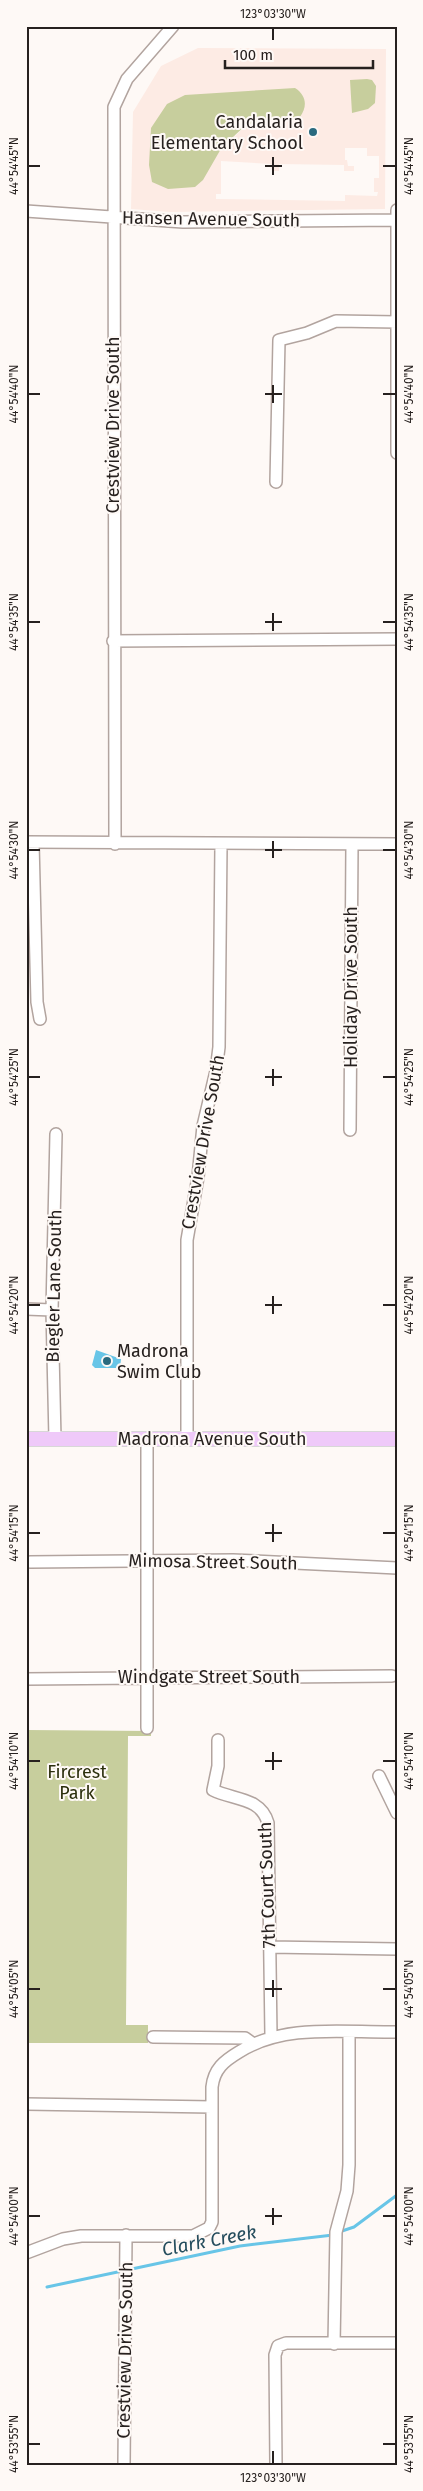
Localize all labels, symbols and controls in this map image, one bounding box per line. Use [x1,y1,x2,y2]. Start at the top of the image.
text: 123°03'30"W [240,7,306,21]
scale bar [225,38,373,70]
text: 100 m [233,46,273,64]
place label: Candalaria Elementary School [151,111,303,154]
marker: Candalaria Elementary School [307,126,319,138]
text: 44°54'45"N [7,137,21,195]
text: 44°54'45"N [402,137,416,195]
street label: Hansen Avenue South [122,206,300,232]
street label: Crestview Drive South [102,336,124,514]
text: 44°54'40"N [7,365,21,423]
text: 44°54'40"N [402,365,416,423]
text: 44°54'35"N [7,593,21,651]
text: 44°54'35"N [402,593,416,651]
text: 44°54'30"N [7,820,21,880]
text: 44°54'30"N [402,820,416,880]
street label: Holiday Drive South [340,906,362,1068]
text: 44°54'25"N [7,1048,21,1106]
text: 44°54'25"N [402,1048,416,1106]
street label: Crestview Drive South [177,1053,229,1231]
street label: Biegler Lane South [42,1209,66,1363]
text: 44°54'20"N [7,1276,21,1334]
text: 44°54'20"N [402,1276,416,1334]
place label: Madrona Swim Club [117,1340,201,1383]
marker: Madrona Swim Club [101,1355,113,1367]
street label: Madrona Avenue South [118,1428,306,1450]
text: 44°54'15"N [7,1504,21,1562]
text: 44°54'15"N [402,1504,416,1562]
street label: Mimosa Street South [128,1550,298,1574]
street label: Windgate Street South [118,1666,300,1688]
text: 44°54'10"N [7,1732,21,1790]
text: 44°54'10"N [402,1732,416,1790]
park label: Fircrest Park [47,1761,107,1804]
street label: 7th Court South [254,1821,280,1949]
text: 44°54'05"N [7,1960,21,2018]
text: 44°54'05"N [402,1960,416,2018]
text: 44°54'00"N [7,2186,21,2246]
text: 44°54'00"N [402,2186,416,2246]
water label: Clark Creek [160,2220,258,2261]
street label: Crestview Drive South [112,2261,138,2439]
text: 44°53'55"N [7,2415,21,2473]
text: 44°53'55"N [402,2415,416,2473]
text: 123°03'30"W [240,2471,306,2485]

